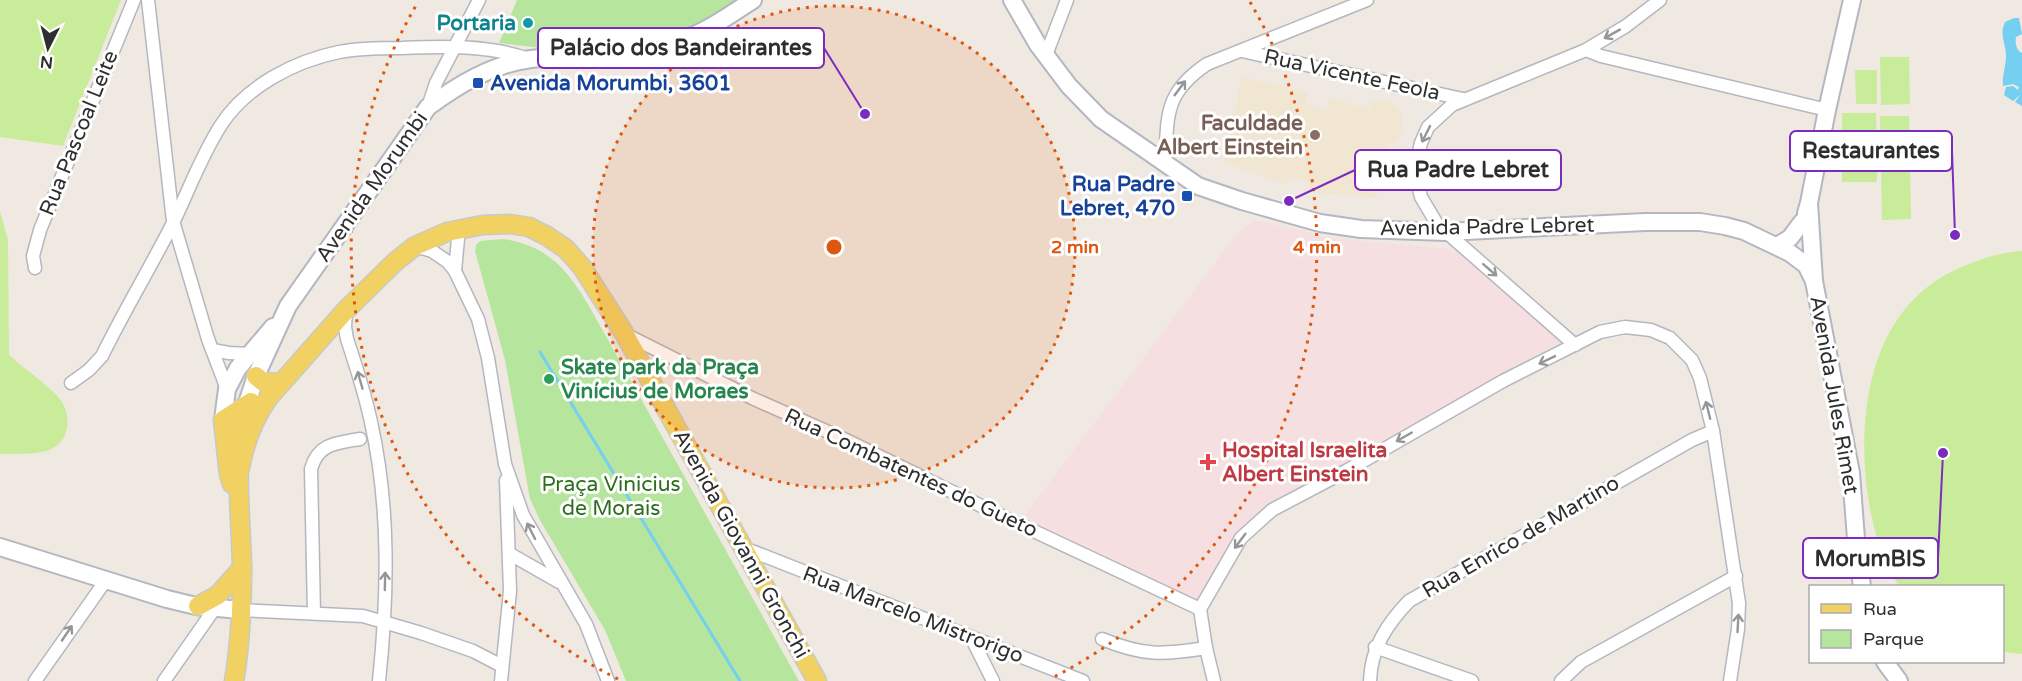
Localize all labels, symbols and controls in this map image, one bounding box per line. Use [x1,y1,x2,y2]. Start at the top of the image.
place label: Portaria [436,11,516,36]
marker: Portaria [521,16,535,30]
north arrow [18,18,78,78]
callout: Palácio dos Bandeirantes [538,28,824,68]
one-way arrow [1604,29,1622,40]
text: Palácio dos Bandeirantes [550,35,813,61]
street label: Rua Vicente Feola [1262,44,1442,106]
street label: Rua Pascoal Leite [34,47,124,219]
text: N [39,51,54,73]
place label: Avenida Morumbi, 3601 [490,71,731,96]
marker: Avenida Morumbi, 3601 [471,76,485,90]
one-way arrow [1173,80,1186,96]
street label: Avenida Morumbi [311,107,433,267]
place label: Faculdade Albert Einstein [1156,111,1303,160]
one-way arrow [1419,125,1431,143]
marker: Faculdade Albert Einstein [1308,128,1322,142]
callout: Restaurantes [1790,131,1952,171]
text: Restaurantes [1802,138,1940,164]
callout: Rua Padre Lebret [1355,150,1561,190]
text: Rua Padre Lebret [1367,157,1550,183]
place label: Rua Padre Lebret, 470 [1060,172,1175,221]
marker: Rua Padre Lebret, 470 [1180,189,1194,203]
street label: Avenida Padre Lebret [1379,213,1595,241]
text: 2 min [1051,236,1099,258]
text: 4 min [1293,236,1341,258]
centre of rings [824,237,844,257]
one-way arrow [1482,263,1497,277]
street label: Avenida Jules Rimet [1804,294,1864,496]
one-way arrow [1538,354,1556,366]
place label: Skate park da Praça Vinícius de Moraes [561,355,759,404]
one-way arrow [354,371,365,390]
marker: Skate park da Praça Vinícius de Moraes [542,372,556,386]
one-way arrow [1702,401,1713,420]
street label: Rua Combatentes do Gueto [780,403,1042,543]
street label: Avenida Giovanni Gronchi [668,425,814,663]
one-way arrow [1396,432,1413,444]
place label: Hospital Israelita Albert Einstein [1222,438,1387,487]
marker: Hospital Israelita Albert Einstein [1199,453,1217,471]
street label: Rua Enrico de Martino [1418,470,1624,604]
park label: Praça Vinicius de Morais [541,472,681,521]
one-way arrow [525,523,536,541]
one-way arrow [1234,533,1247,549]
callout: MorumBIS [1803,538,1938,578]
text: MorumBIS [1814,546,1926,572]
street label: Rua Marcelo Mistrorigo [799,561,1027,669]
one-way arrow [379,571,391,591]
legend [1809,585,2004,663]
text: Rua [1863,598,1897,620]
one-way arrow [1733,614,1744,634]
one-way arrow [61,624,74,641]
text: Parque [1863,628,1924,650]

